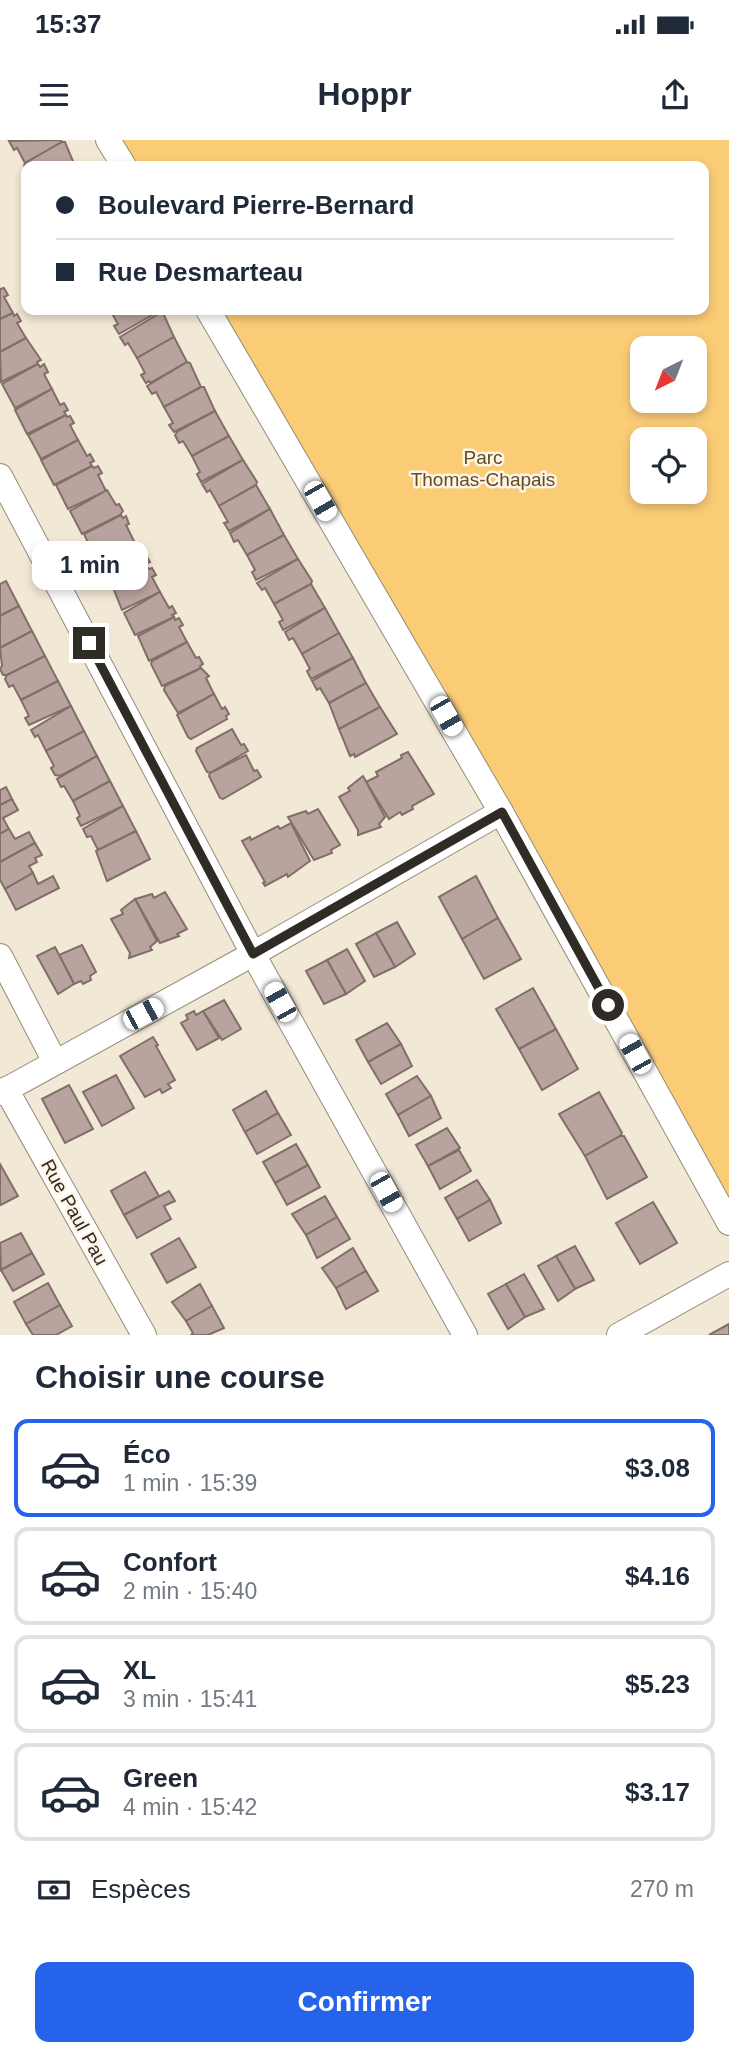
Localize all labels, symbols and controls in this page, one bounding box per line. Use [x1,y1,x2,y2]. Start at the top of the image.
text: 15:37 [35,9,102,39]
icon: menu [35,76,73,114]
text: Hoppr [317,76,412,112]
icon: share [656,76,694,114]
text: Boulevard Pierre-Bernard [98,190,414,220]
text: Rue Desmarteau [98,257,303,287]
north arrow [630,336,707,413]
map controls [630,336,707,504]
button: locate [630,427,707,504]
park label: Parc Thomas-Chapais [411,447,555,490]
car [301,478,340,524]
callout: 1 min [31,542,147,590]
text: 1 min [60,552,120,578]
route end [73,627,105,659]
car [427,693,466,739]
car [261,979,300,1025]
route start [592,989,624,1021]
car [120,995,167,1033]
car [616,1031,655,1077]
street label: Rue Paul Pau [37,1156,112,1269]
car [367,1169,406,1215]
text: Choisir une course [35,1359,325,1395]
icon: car [39,1437,102,1500]
text: Éco [123,1439,171,1469]
text: $3.08 [625,1453,690,1483]
text: 1 min · 15:39 [123,1470,257,1496]
icon: car [39,1545,102,1608]
text: Confort [123,1547,217,1577]
text: $4.16 [625,1561,690,1591]
text: 2 min · 15:40 [123,1578,257,1604]
icon: car [39,1653,102,1716]
text: XL [123,1655,156,1685]
text: $5.23 [625,1669,690,1699]
text: 3 min · 15:41 [123,1686,257,1712]
icon: car [39,1761,102,1824]
text: Green [123,1763,198,1793]
text: $3.17 [625,1777,690,1807]
text: 4 min · 15:42 [123,1794,257,1820]
icon: cash [35,1871,73,1909]
text: Espèces [91,1874,191,1904]
text: 270 m [630,1876,694,1902]
button: Confirmer [35,1962,694,2042]

